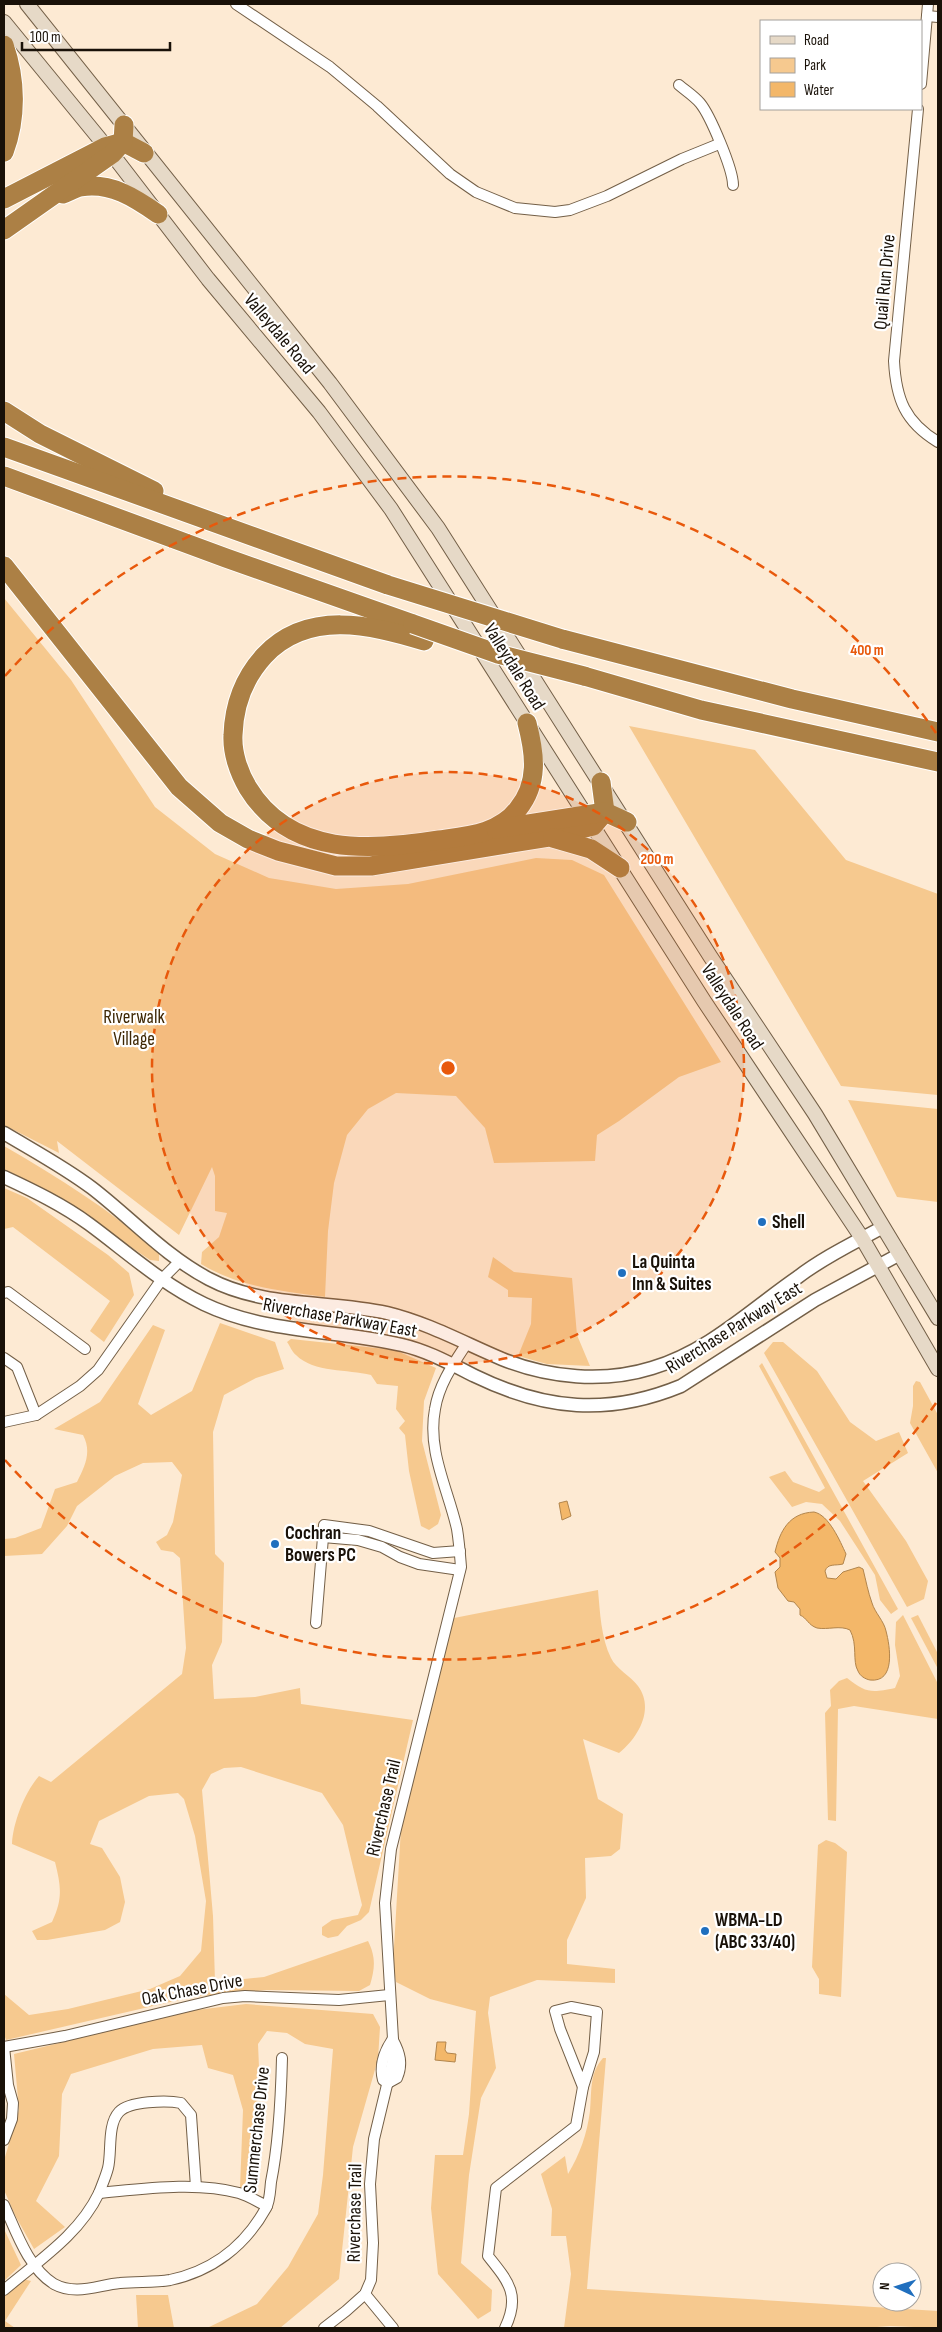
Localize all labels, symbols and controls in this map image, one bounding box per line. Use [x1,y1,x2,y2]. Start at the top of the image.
scale bar [22,20,170,52]
legend [760,20,922,110]
text: 100 m [30,28,61,47]
text: Road [804,31,829,50]
text: Park [804,56,826,75]
text: Water [804,81,835,100]
street label: Quail Run Drive [869,233,901,331]
street label: Valleydale Road [239,289,319,379]
street label: Valleydale Road [478,619,550,715]
text: 400 m [850,641,884,660]
text: 200 m [640,850,674,869]
street label: Valleydale Road [696,960,768,1054]
park label: Riverwalk Village [103,1006,165,1051]
centre of rings [439,1059,457,1077]
place label: Shell [772,1211,805,1234]
marker: Shell [756,1216,768,1228]
place label: La Quinta Inn & Suites [632,1251,711,1296]
marker: La Quinta Inn & Suites [616,1267,628,1279]
street label: Riverchase Parkway East [662,1277,806,1379]
street label: Riverchase Parkway East [261,1293,419,1343]
place label: Cochran Bowers PC [285,1522,356,1567]
marker: Cochran Bowers PC [269,1538,281,1550]
street label: Riverchase Trail [362,1757,406,1859]
place label: WBMA-LD (ABC 33/40) [715,1909,795,1954]
marker: WBMA-LD (ABC 33/40) [699,1925,711,1937]
street label: Oak Chase Drive [140,1969,244,2011]
street label: Summerchase Drive [239,2066,275,2194]
street label: Riverchase Trail [343,2163,367,2263]
north arrow [872,2262,922,2312]
text: N [876,2282,893,2290]

